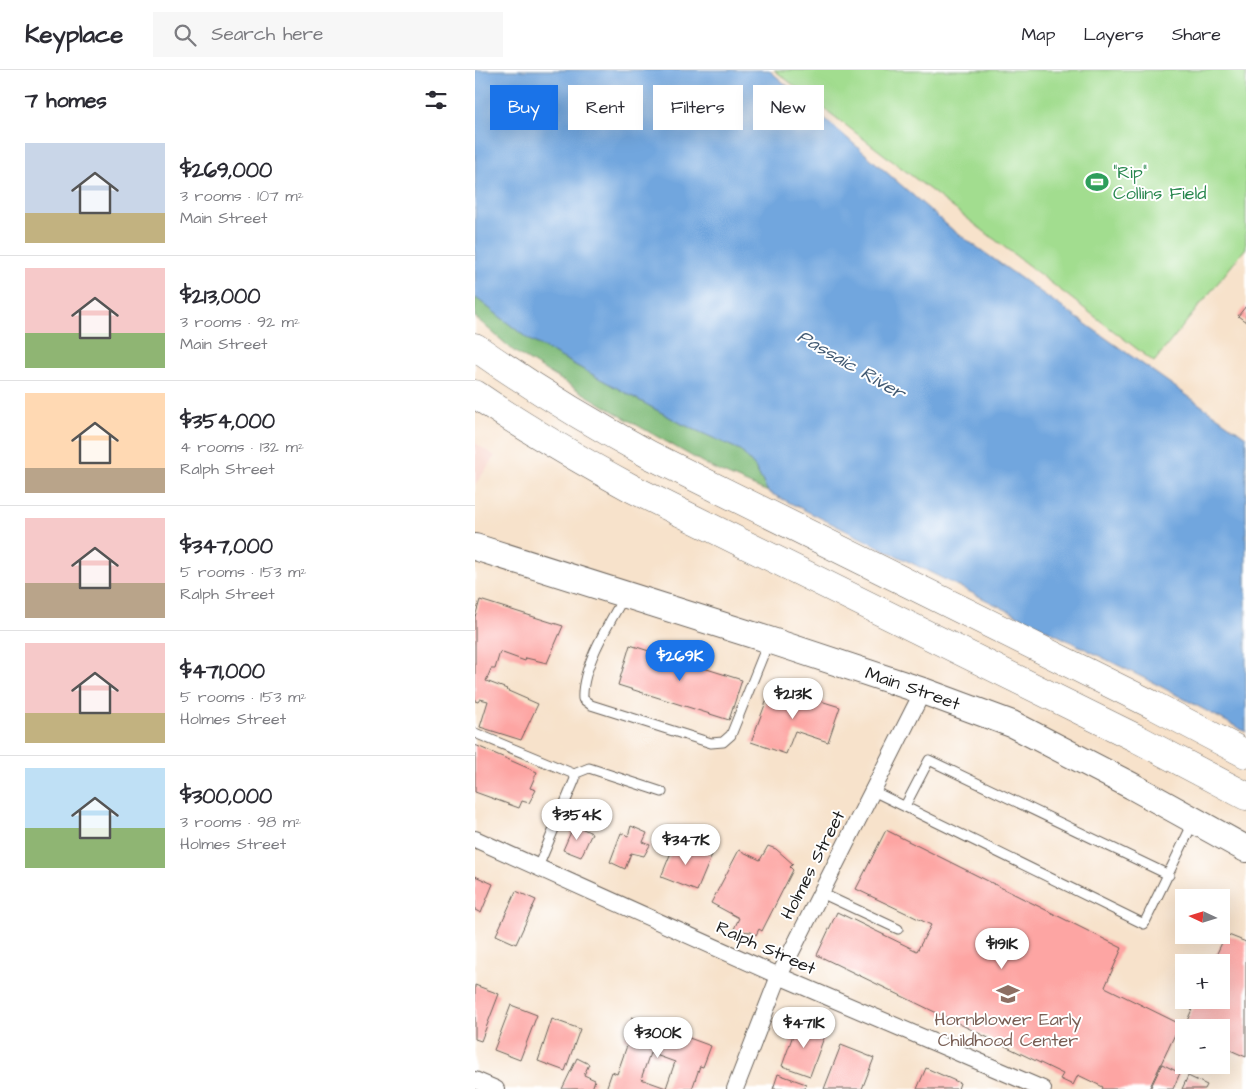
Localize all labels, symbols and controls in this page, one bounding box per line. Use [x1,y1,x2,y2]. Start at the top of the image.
search box [153,12,503,57]
text: Keyplace [25,18,123,52]
icon: search [171,21,199,49]
text: Search here [211,21,323,48]
text: Map [1021,22,1055,47]
text: Layers [1083,22,1144,47]
text: Share [1172,22,1221,47]
chip: Buy [490,85,558,130]
chip: Rent [568,85,643,130]
chip: Filters [653,85,743,130]
chip: New [753,85,824,130]
text: 7 homes [25,86,107,115]
icon: filters [422,86,450,114]
text: $269,000 [180,156,272,185]
place label: "Rip" Collins Field [1113,160,1206,206]
icon: home [65,163,125,223]
sports icon: "Rip" Collins Field [1084,169,1110,195]
text: 3 rooms · 107 m² [180,185,304,207]
text: Main Street [180,207,268,229]
text: $213,000 [180,282,261,311]
icon: home [65,288,125,348]
text: 3 rooms · 92 m² [180,311,300,333]
water label: Passaic River [792,323,912,408]
text: Main Street [180,333,268,355]
text: $354,000 [180,407,275,436]
icon: home [65,413,125,473]
text: 4 rooms · 132 m² [180,436,304,458]
text: Ralph Street [180,458,275,480]
text: $347,000 [180,532,273,561]
icon: home [65,538,125,598]
text: 5 rooms · 153 m² [180,561,306,583]
text: Ralph Street [180,583,275,605]
pin: $269K [645,640,715,682]
text: $269K [657,645,703,667]
text: $471,000 [180,657,265,686]
street label: Main Street [862,660,964,716]
icon: home [65,663,125,723]
pin: $213K [758,678,828,720]
text: $213K [774,683,812,705]
text: 5 rooms · 153 m² [180,686,306,708]
text: Holmes Street [180,708,286,730]
text: $300,000 [180,782,272,811]
icon: home [65,788,125,848]
pin: $354K [542,798,612,841]
text: $354K [553,804,601,826]
street label: Holmes Street [775,806,852,924]
text: 3 rooms · 98 m² [180,811,301,833]
pin: $347K [651,824,721,866]
text: $347K [662,829,710,851]
text: Holmes Street [180,833,286,855]
north arrow [1175,889,1230,944]
map controls [1175,889,1230,1074]
street label: Ralph Street [712,915,820,981]
pin: $191K [967,928,1037,970]
text: $191K [986,933,1018,955]
button: + [1175,954,1230,1009]
school or university icon: Hornblower Early Childhood Center [995,981,1021,1007]
pin: $471K [769,1006,839,1049]
place label: Hornblower Early Childhood Center [935,1007,1082,1053]
text: $471K [783,1012,825,1034]
pin: $300K [623,1016,693,1059]
button: − [1175,1019,1230,1074]
text: $300K [635,1022,681,1044]

